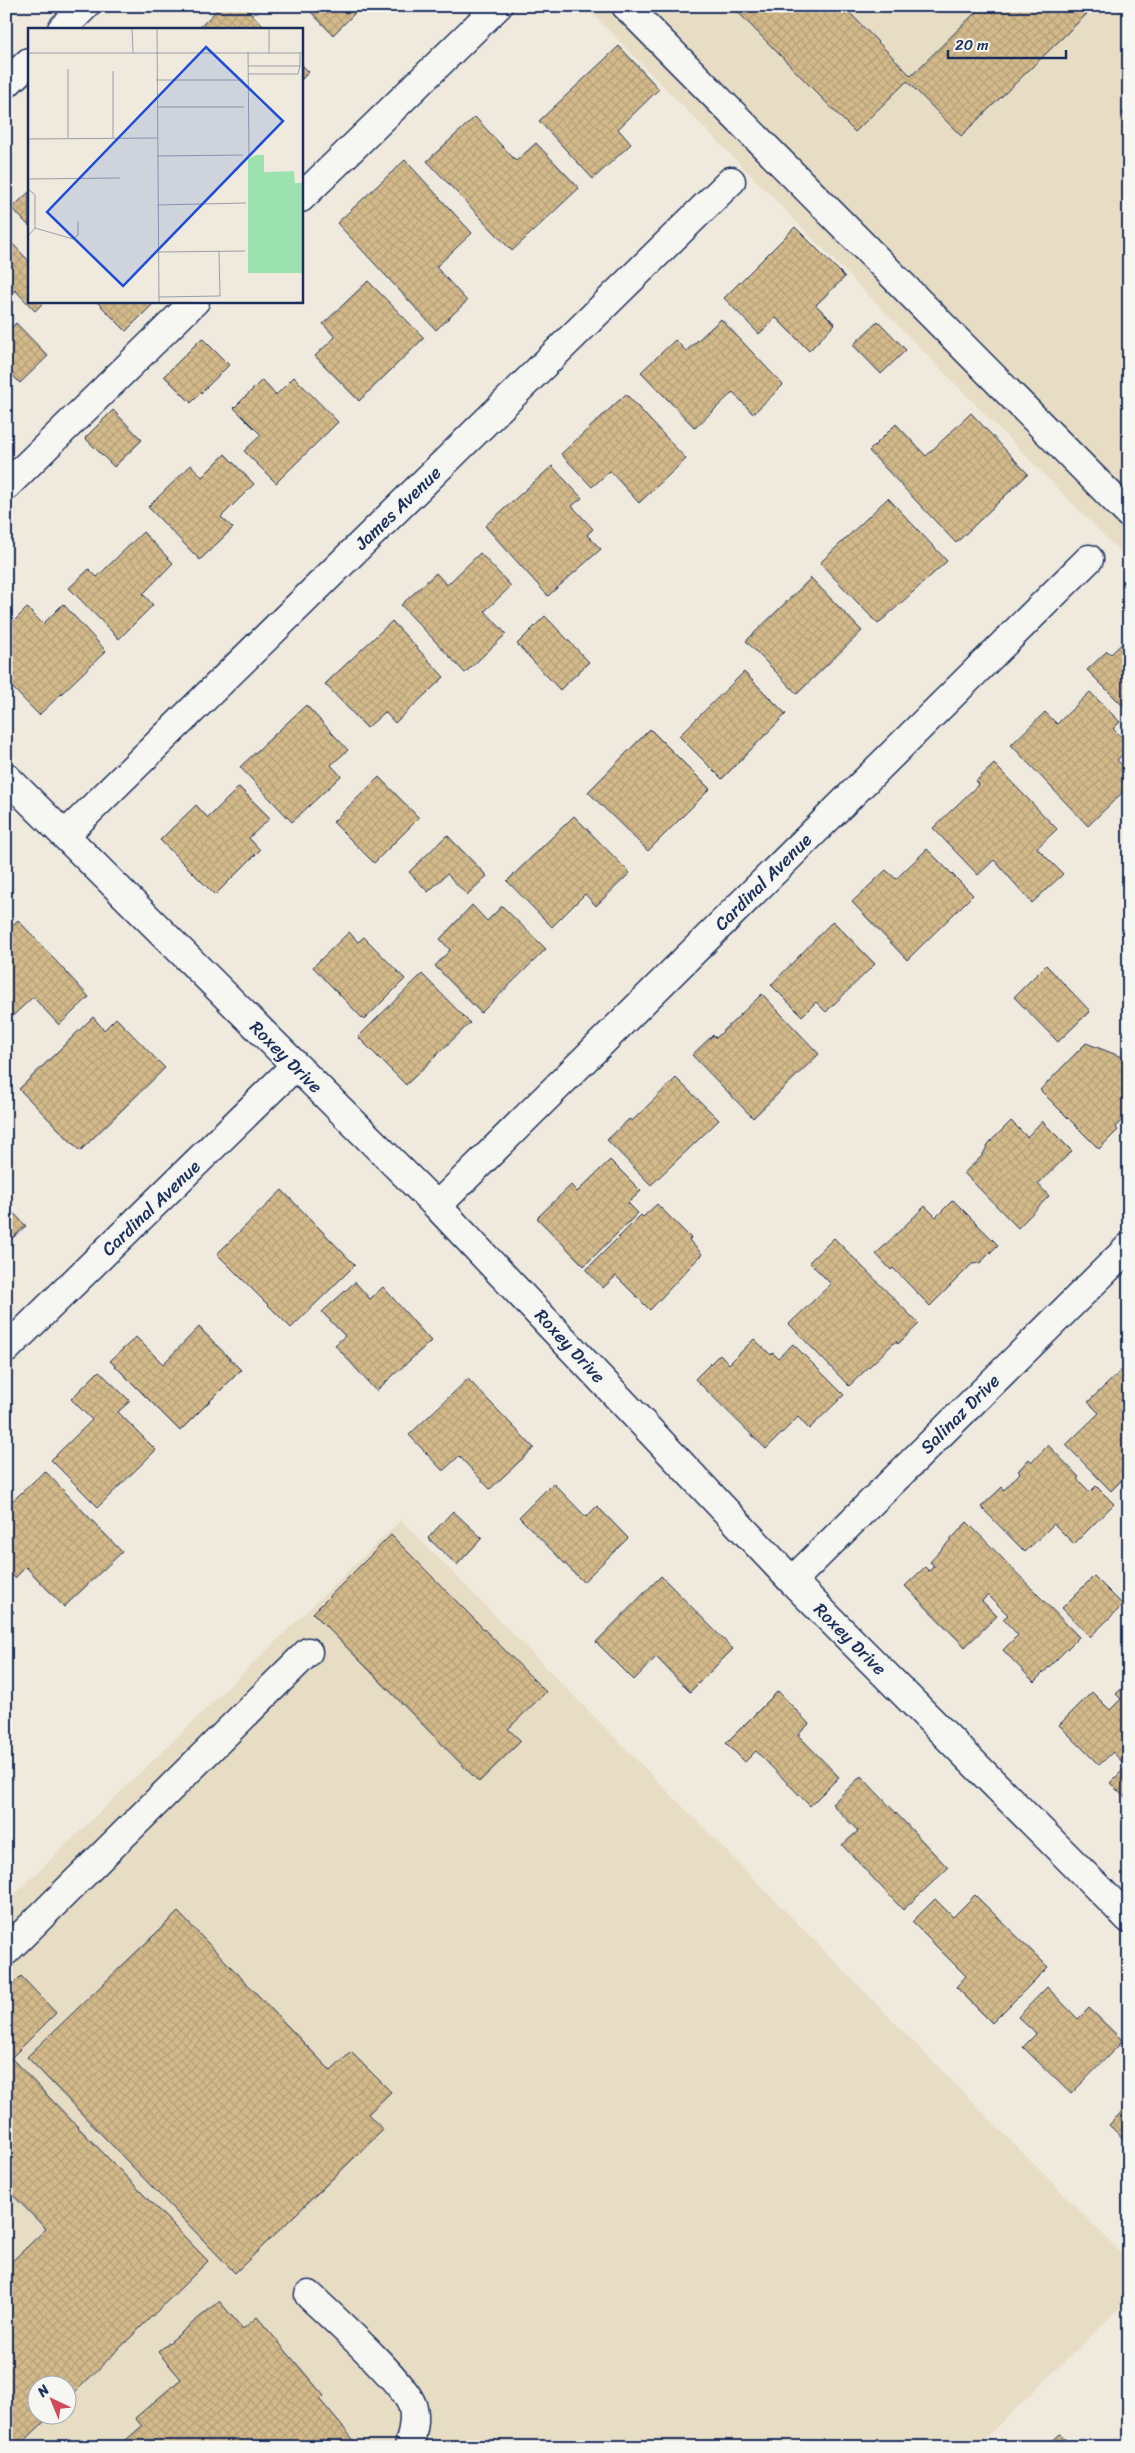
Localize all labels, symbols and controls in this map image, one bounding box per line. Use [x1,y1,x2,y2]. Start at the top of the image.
inset map [28,28,302,302]
scale bar [948,28,1065,60]
text: 20 m [955,32,989,58]
street label: James Avenue [346,458,449,559]
street label: Cardinal Avenue [706,825,820,939]
street label: Roxey Drive [242,1013,330,1101]
street label: Cardinal Avenue [94,1152,208,1264]
street label: Roxey Drive [526,1301,614,1391]
street label: Salinaz Drive [912,1366,1008,1462]
street label: Roxey Drive [806,1595,894,1683]
north arrow [28,2376,78,2426]
text: N [30,2378,56,2404]

